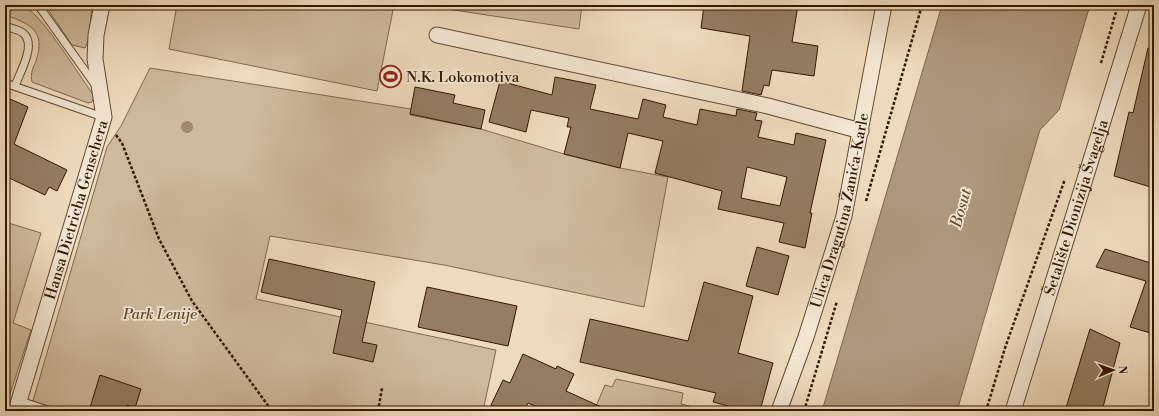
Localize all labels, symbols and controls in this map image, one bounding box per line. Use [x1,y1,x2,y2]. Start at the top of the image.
sports icon: N.K. Lokomotiva [377,64,403,90]
place label: N.K. Lokomotiva [406,68,520,87]
street label: Ulica Dragutina Žanića-Karle [806,111,873,310]
street label: Hansa Dietricha Genschera [40,117,112,302]
street label: Šetalište Dionizija Švagelja [1039,117,1113,298]
water label: Bosut [946,186,976,231]
park label: Park Lenije [122,305,197,324]
north arrow [1093,350,1133,390]
text: N [1115,365,1129,375]

